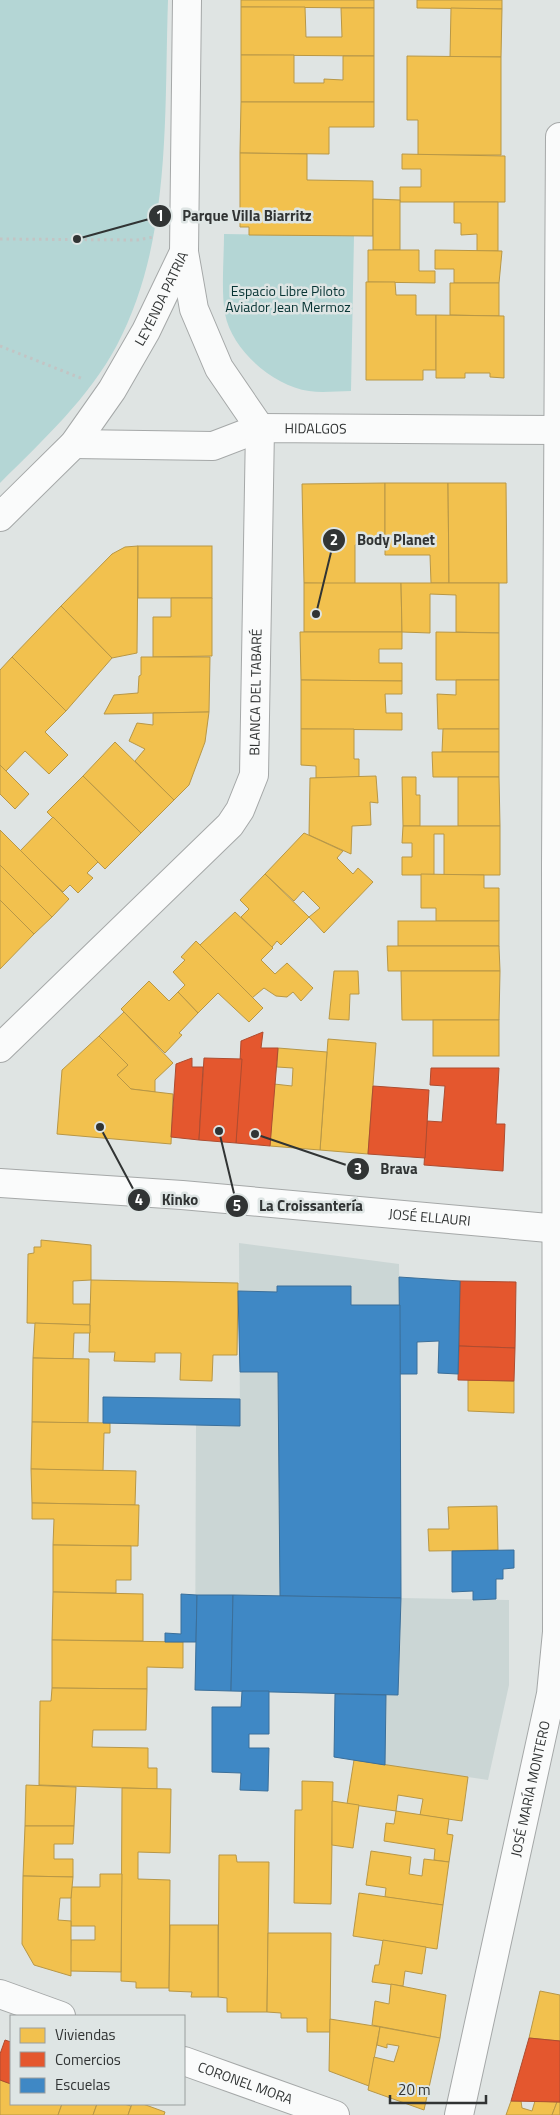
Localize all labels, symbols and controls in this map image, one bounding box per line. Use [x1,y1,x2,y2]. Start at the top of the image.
callout: Parque Villa Biarritz [147,201,321,231]
text: 1 [156,204,164,227]
text: Parque Villa Biarritz [182,204,312,227]
street label: LEYENDA PATRIA [129,247,193,349]
park label: Espacio Libre Piloto Aviador Jean Mermoz [225,280,351,317]
street label: HIDALGOS [285,417,347,439]
callout: Body Planet [322,525,445,555]
text: 2 [330,528,338,551]
text: Body Planet [357,528,436,551]
street label: BLANCA DEL TABARÉ [243,628,267,756]
callout: Brava [346,1154,428,1184]
text: 3 [354,1157,362,1180]
text: Brava [380,1157,418,1180]
callout: Kinko [127,1185,208,1215]
text: 4 [135,1188,143,1211]
text: Kinko [162,1188,198,1211]
callout: La Croissantería [224,1191,373,1221]
text: 5 [233,1194,241,1217]
text: La Croissantería [259,1194,363,1217]
street label: JOSÉ ELLAURI [388,1203,472,1231]
street label: JOSÉ MARÍA MONTERO [505,1719,555,1859]
legend [10,2015,185,2105]
text: Viviendas [55,2023,116,2046]
text: Comercios [55,2048,121,2071]
street label: CORONEL MORA [195,2056,296,2109]
scale bar [390,2072,486,2104]
text: Escuelas [55,2073,110,2096]
text: 20 m [398,2078,431,2101]

